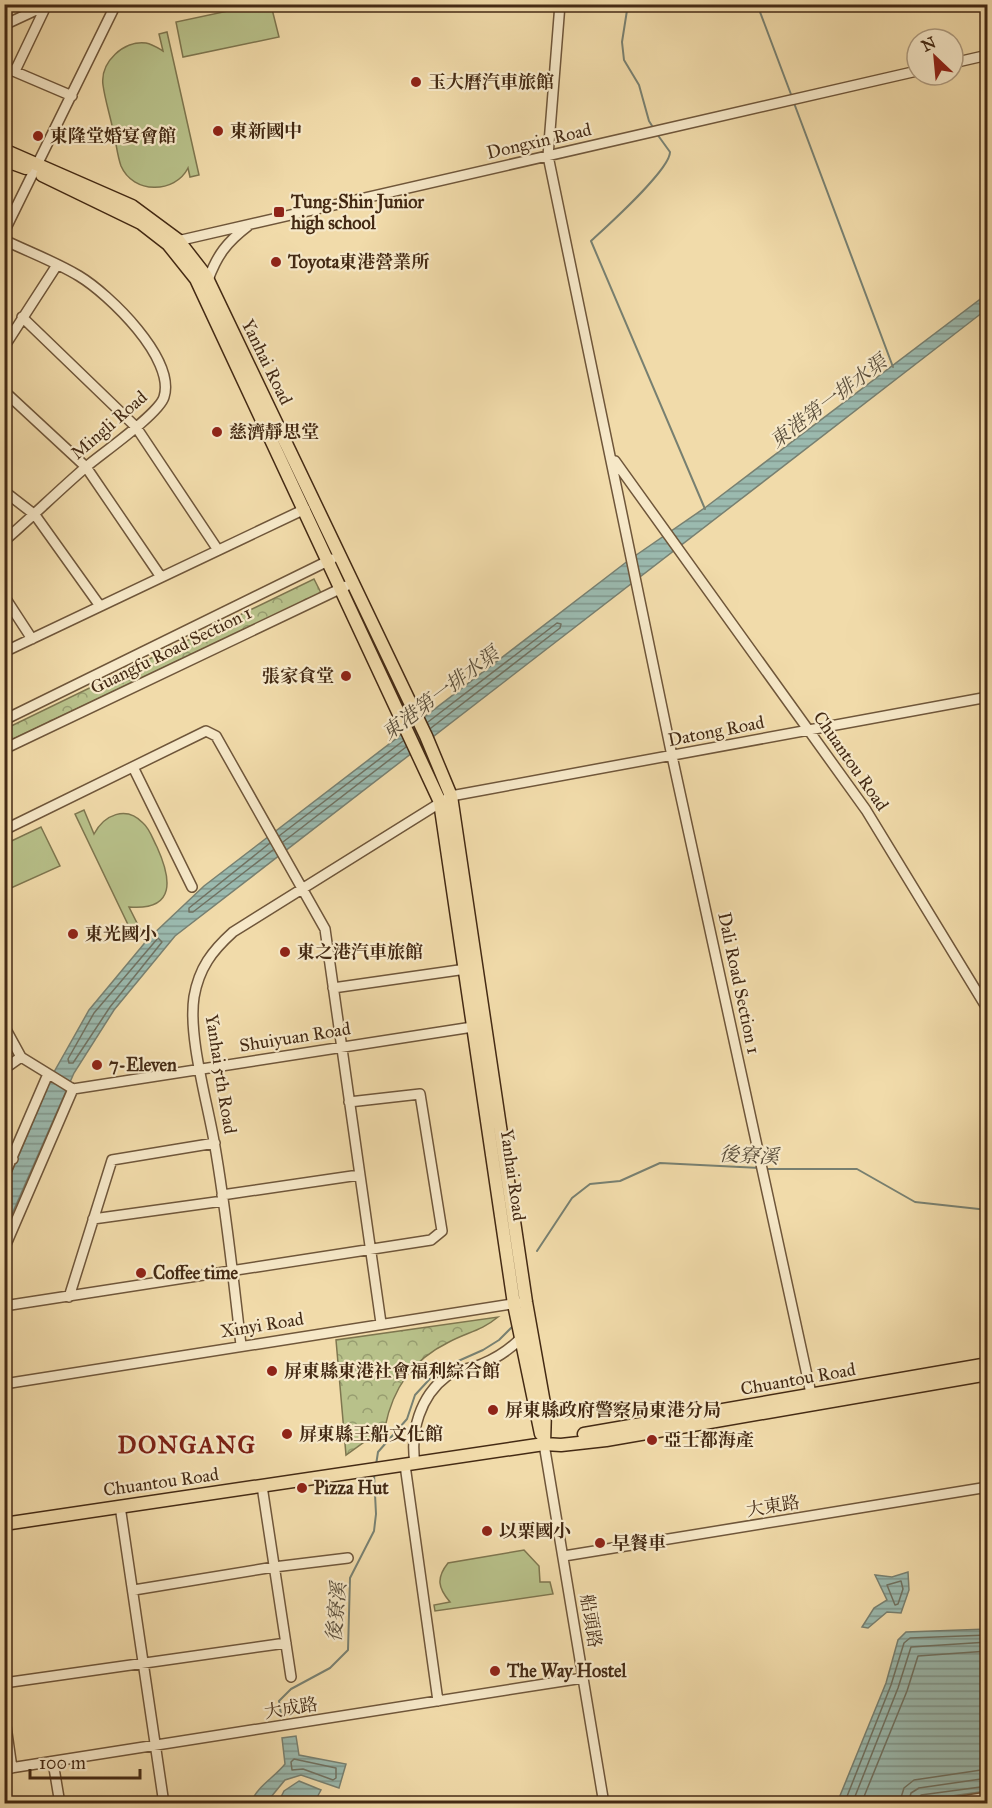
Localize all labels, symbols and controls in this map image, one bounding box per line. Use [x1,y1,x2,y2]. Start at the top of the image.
north arrow [905,27,965,87]
text: N [918,32,939,55]
place label: 玉大曆汽車旅館 [428,71,554,93]
marker: 玉大曆汽車旅館 [409,75,423,89]
street label: Dongxin Road [485,118,594,165]
place label: 東新國中 [230,120,302,142]
marker: 東新國中 [211,124,225,138]
place label: 東隆堂婚宴會館 [50,125,176,147]
marker: 東隆堂婚宴會館 [31,129,45,143]
place label: Tung-Shin Junior high school [290,191,425,235]
marker: Tung-Shin Junior high school [272,205,286,219]
place label: Toyota東港營業所 [287,251,430,274]
marker: Toyota東港營業所 [269,255,283,269]
street label: Yanhai Road [237,316,297,408]
water label: 東港第一排水渠 [765,347,894,453]
street label: Mingli Road [66,386,152,465]
place label: 慈濟靜思堂 [229,421,319,443]
marker: 慈濟靜思堂 [210,425,224,439]
street label: Guangfu Road Section 1 [87,601,256,700]
water label: 東港第一排水渠 [377,639,506,745]
place label: 張家食堂 [262,665,334,687]
marker: 張家食堂 [339,669,353,683]
street label: Chuantou Road [809,707,893,815]
street label: Datong Road [666,711,766,752]
street label: Dali Road Section 1 [713,910,765,1056]
place label: 東光國小 [85,923,157,945]
marker: 東光國小 [66,927,80,941]
place label: 東之港汽車旅館 [297,941,423,963]
marker: 東之港汽車旅館 [278,945,292,959]
street label: Yanhai 5th Road [201,1013,241,1135]
street label: Shuiyuan Road [238,1017,352,1057]
place label: 7-Eleven [109,1054,177,1076]
marker: 7-Eleven [90,1058,104,1072]
street label: Yanhai Road [496,1128,530,1222]
water label: 後寮溪 [718,1141,782,1169]
place label: Coffee time [153,1262,238,1284]
marker: Coffee time [134,1266,148,1280]
street label: Xinyi Road [219,1308,305,1342]
street label: Chuantou Road [739,1358,857,1400]
place label: 屏東縣東港社會福利綜合館 [284,1360,500,1382]
marker: 屏東縣東港社會福利綜合館 [265,1364,279,1378]
place label: 屏東縣政府警察局東港分局 [505,1399,721,1421]
marker: 屏東縣政府警察局東港分局 [486,1403,500,1417]
place label: 屏東縣王船文化館 [299,1423,443,1445]
marker: 屏東縣王船文化館 [280,1427,294,1441]
place label: 亞士都海產 [664,1429,754,1451]
district label: DONGANG [118,1430,256,1460]
marker: 亞士都海產 [645,1433,659,1447]
street label: Chuantou Road [102,1463,220,1501]
place label: Pizza Hut [314,1477,389,1499]
marker: Pizza Hut [295,1481,309,1495]
street label: 大東路 [745,1491,801,1521]
place label: 以栗國小 [499,1520,571,1542]
marker: 以栗國小 [480,1524,494,1538]
place label: 早餐車 [612,1532,666,1554]
marker: 早餐車 [593,1536,607,1550]
water label: 後寮溪 [321,1579,351,1643]
street label: 船頭路 [576,1593,606,1649]
place label: The Way Hostel [506,1660,628,1683]
marker: The Way Hostel [488,1664,502,1678]
street label: 大成路 [263,1693,319,1723]
scale bar [30,1742,140,1780]
text: 100 m [39,1752,86,1774]

